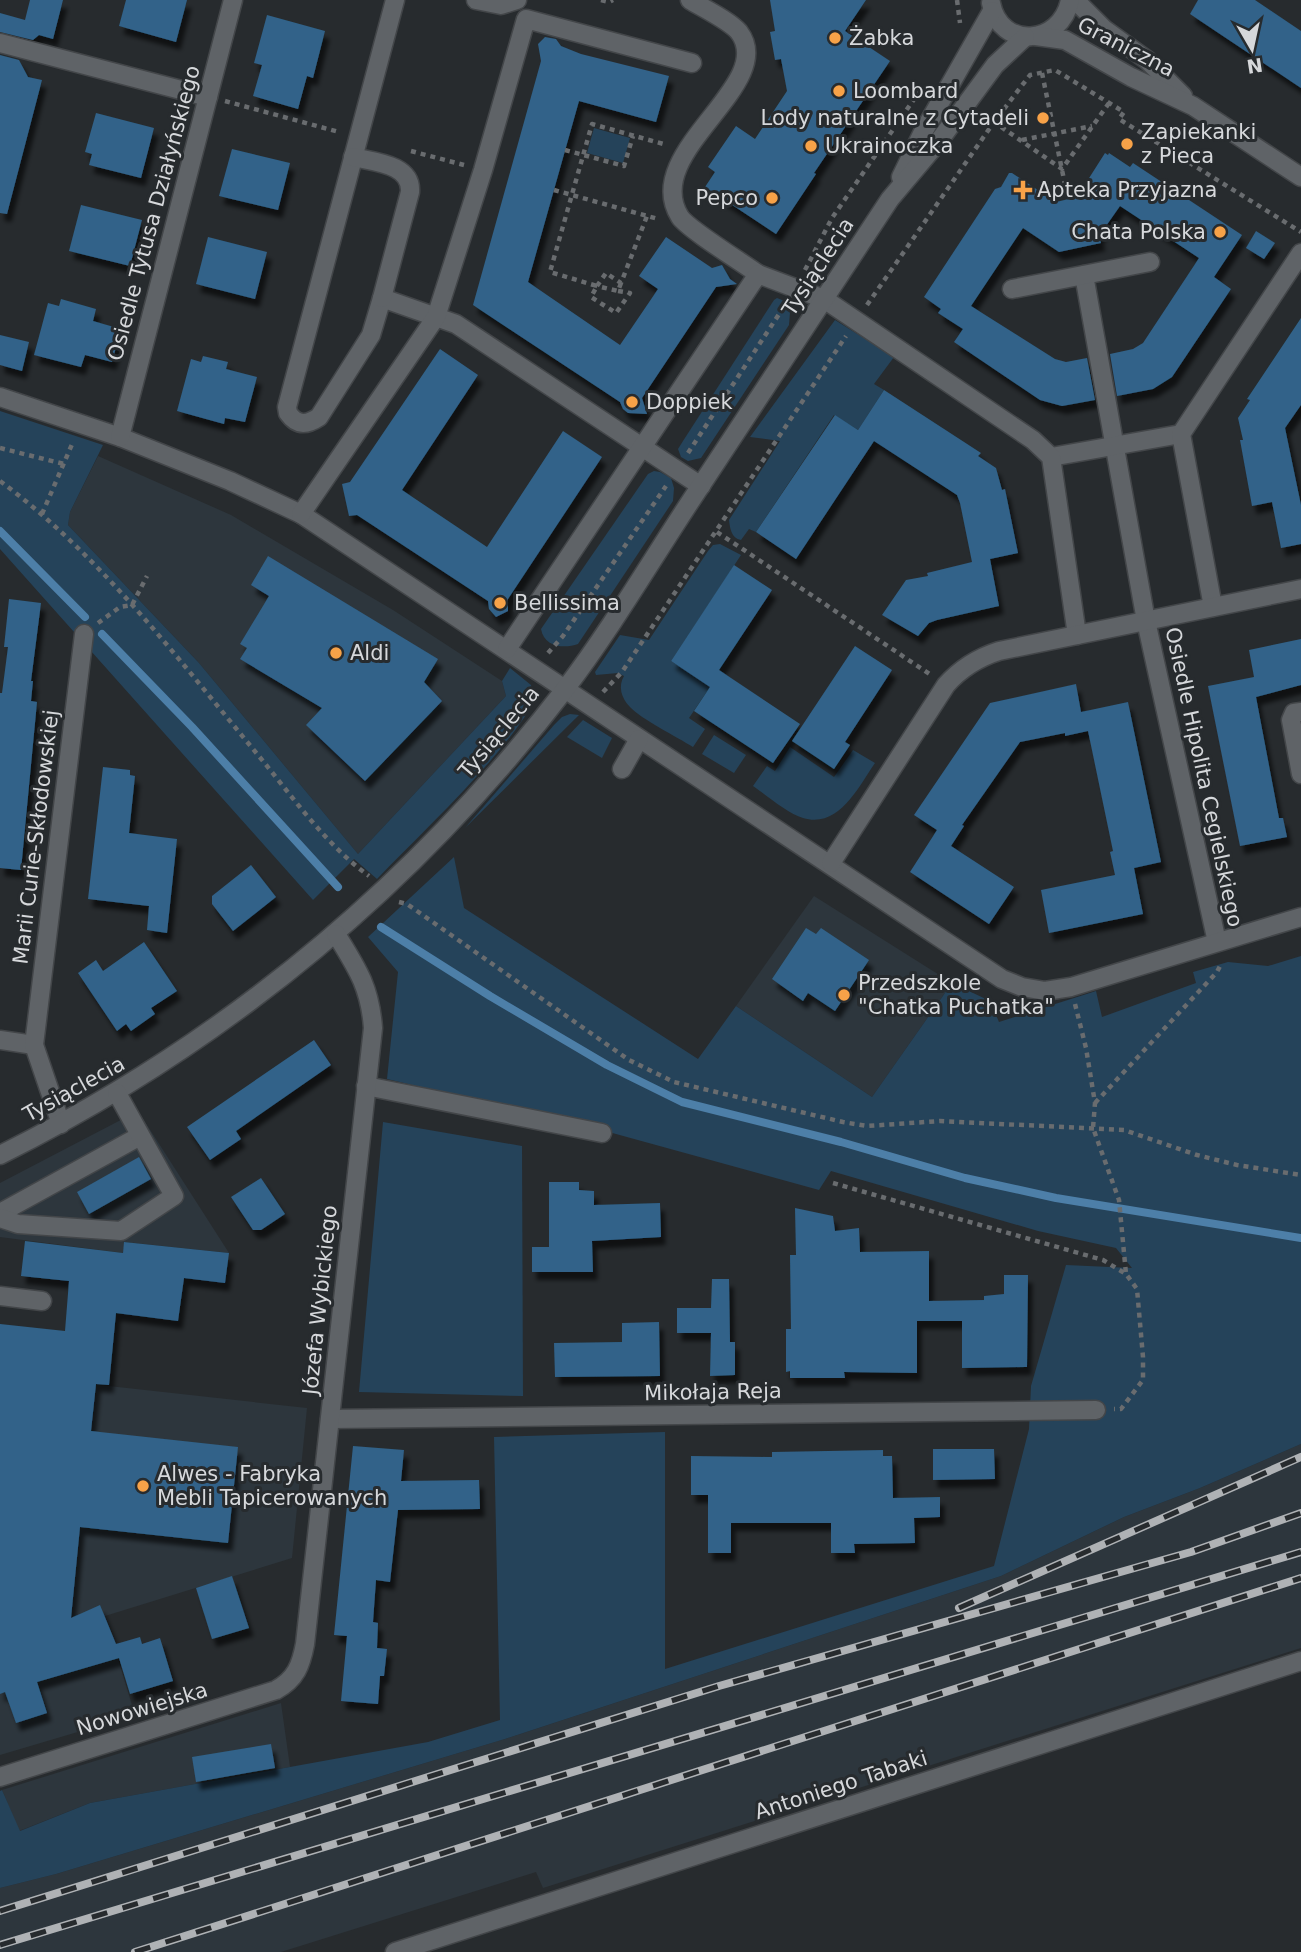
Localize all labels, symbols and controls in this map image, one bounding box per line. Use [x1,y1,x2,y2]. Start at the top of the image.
street label: Graniczna [1073,12,1179,82]
north arrow [1217,14,1287,84]
place label: Żabka [849,25,914,50]
marker: Żabka [827,30,843,46]
text: N [1245,54,1264,78]
street label: Osiedle Tytusa Działyńskiego [103,63,205,363]
place label: Loombard [853,79,958,103]
marker: Loombard [831,83,847,99]
place label: Lody naturalne z Cytadeli [761,106,1029,130]
marker: Lody naturalne z Cytadeli [1035,110,1051,126]
place label: Zapiekanki z Pieca [1141,120,1256,168]
place label: Ukrainoczka [825,134,953,158]
marker: Zapiekanki z Pieca [1119,136,1135,152]
marker: Ukrainoczka [803,138,819,154]
place label: Apteka Przyjazna [1037,178,1217,202]
marker: Apteka Przyjazna [1015,182,1031,198]
place label: Pepco [695,186,758,210]
marker: Pepco [764,190,780,206]
street label: Tysiąclecia [777,213,859,321]
place label: Chata Polska [1071,220,1206,244]
marker: Chata Polska [1212,224,1228,240]
place label: Doppiek [646,390,733,414]
marker: Doppiek [624,394,640,410]
place label: Bellissima [514,591,620,615]
marker: Bellissima [492,595,508,611]
street label: Osiedle Hipolita Cegielskiego [1160,625,1248,929]
place label: Aldi [350,641,389,665]
marker: Aldi [328,645,344,661]
street label: Tysiąclecia [453,681,544,783]
street label: Marii Curie-Skłodowskiej [8,708,64,966]
place label: Przedszkole "Chatka Puchatka" [858,971,1054,1019]
marker: Przedszkole "Chatka Puchatka" [836,987,852,1003]
street label: Tysiąclecia [18,1051,129,1127]
street label: Józefa Wybickiego [298,1204,342,1398]
street label: Mikołaja Reja [644,1379,782,1405]
place label: Alwes - Fabryka Mebli Tapicerowanych [157,1462,387,1510]
marker: Alwes - Fabryka Mebli Tapicerowanych [135,1478,151,1494]
street label: Nowowiejska [73,1678,211,1740]
street label: Antoniego Tabaki [752,1746,930,1824]

